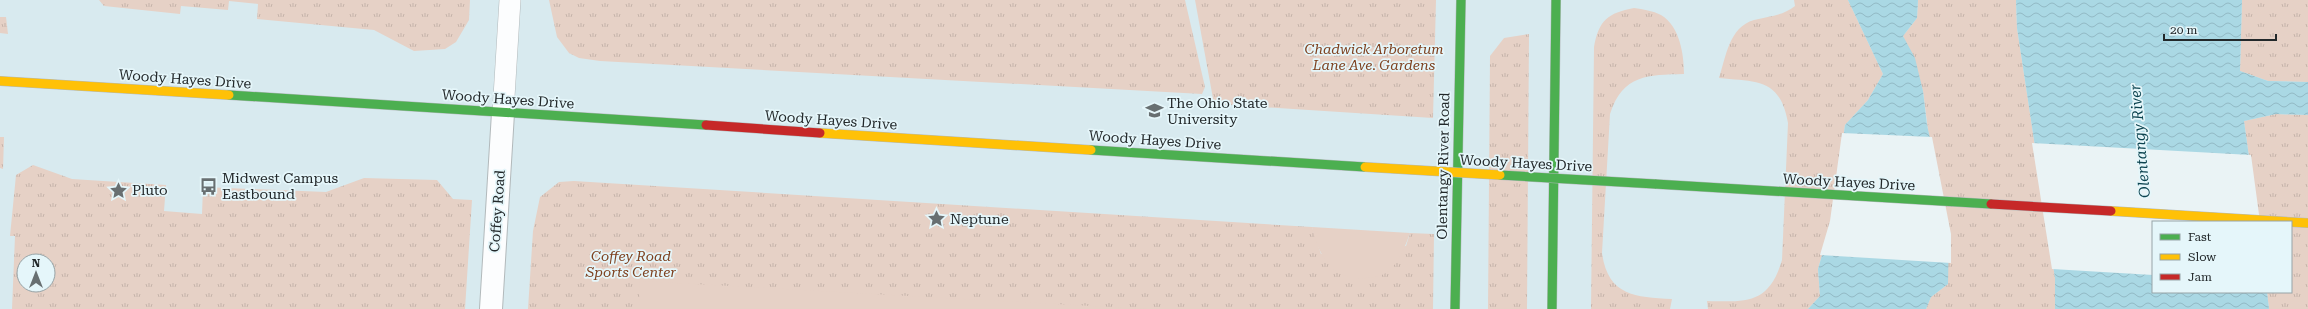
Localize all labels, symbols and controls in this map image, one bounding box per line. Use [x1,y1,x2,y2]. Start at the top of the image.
scale bar [2164,16,2276,42]
text: 20 m [2170,23,2197,37]
park label: Chadwick Arboretum Lane Ave. Gardens [1304,41,1444,73]
street label: Woody Hayes Drive [118,66,252,92]
water label: Olentangy River [2126,83,2154,199]
street label: Woody Hayes Drive [441,86,575,112]
street label: Olentangy River Road [1434,92,1452,240]
place label: The Ohio State University [1167,95,1268,127]
school or university icon: The Ohio State University [1144,101,1164,121]
street label: Woody Hayes Drive [764,107,898,133]
street label: Woody Hayes Drive [1088,127,1222,153]
street label: Woody Hayes Drive [1459,152,1593,174]
street label: Coffey Road [486,169,508,253]
place label: Midwest Campus Eastbound [222,170,338,202]
street label: Woody Hayes Drive [1782,171,1916,193]
bus stop icon: Midwest Campus Eastbound [199,176,219,196]
place icon: Pluto [109,180,129,200]
place label: Pluto [132,182,168,198]
place icon: Neptune [927,209,947,229]
place label: Neptune [950,211,1009,227]
legend [2152,221,2292,293]
text: Fast [2188,230,2212,244]
park label: Coffey Road Sports Center [585,248,676,280]
text: Slow [2188,250,2216,264]
north arrow [16,253,56,293]
text: N [32,257,41,270]
text: Jam [2188,270,2212,284]

